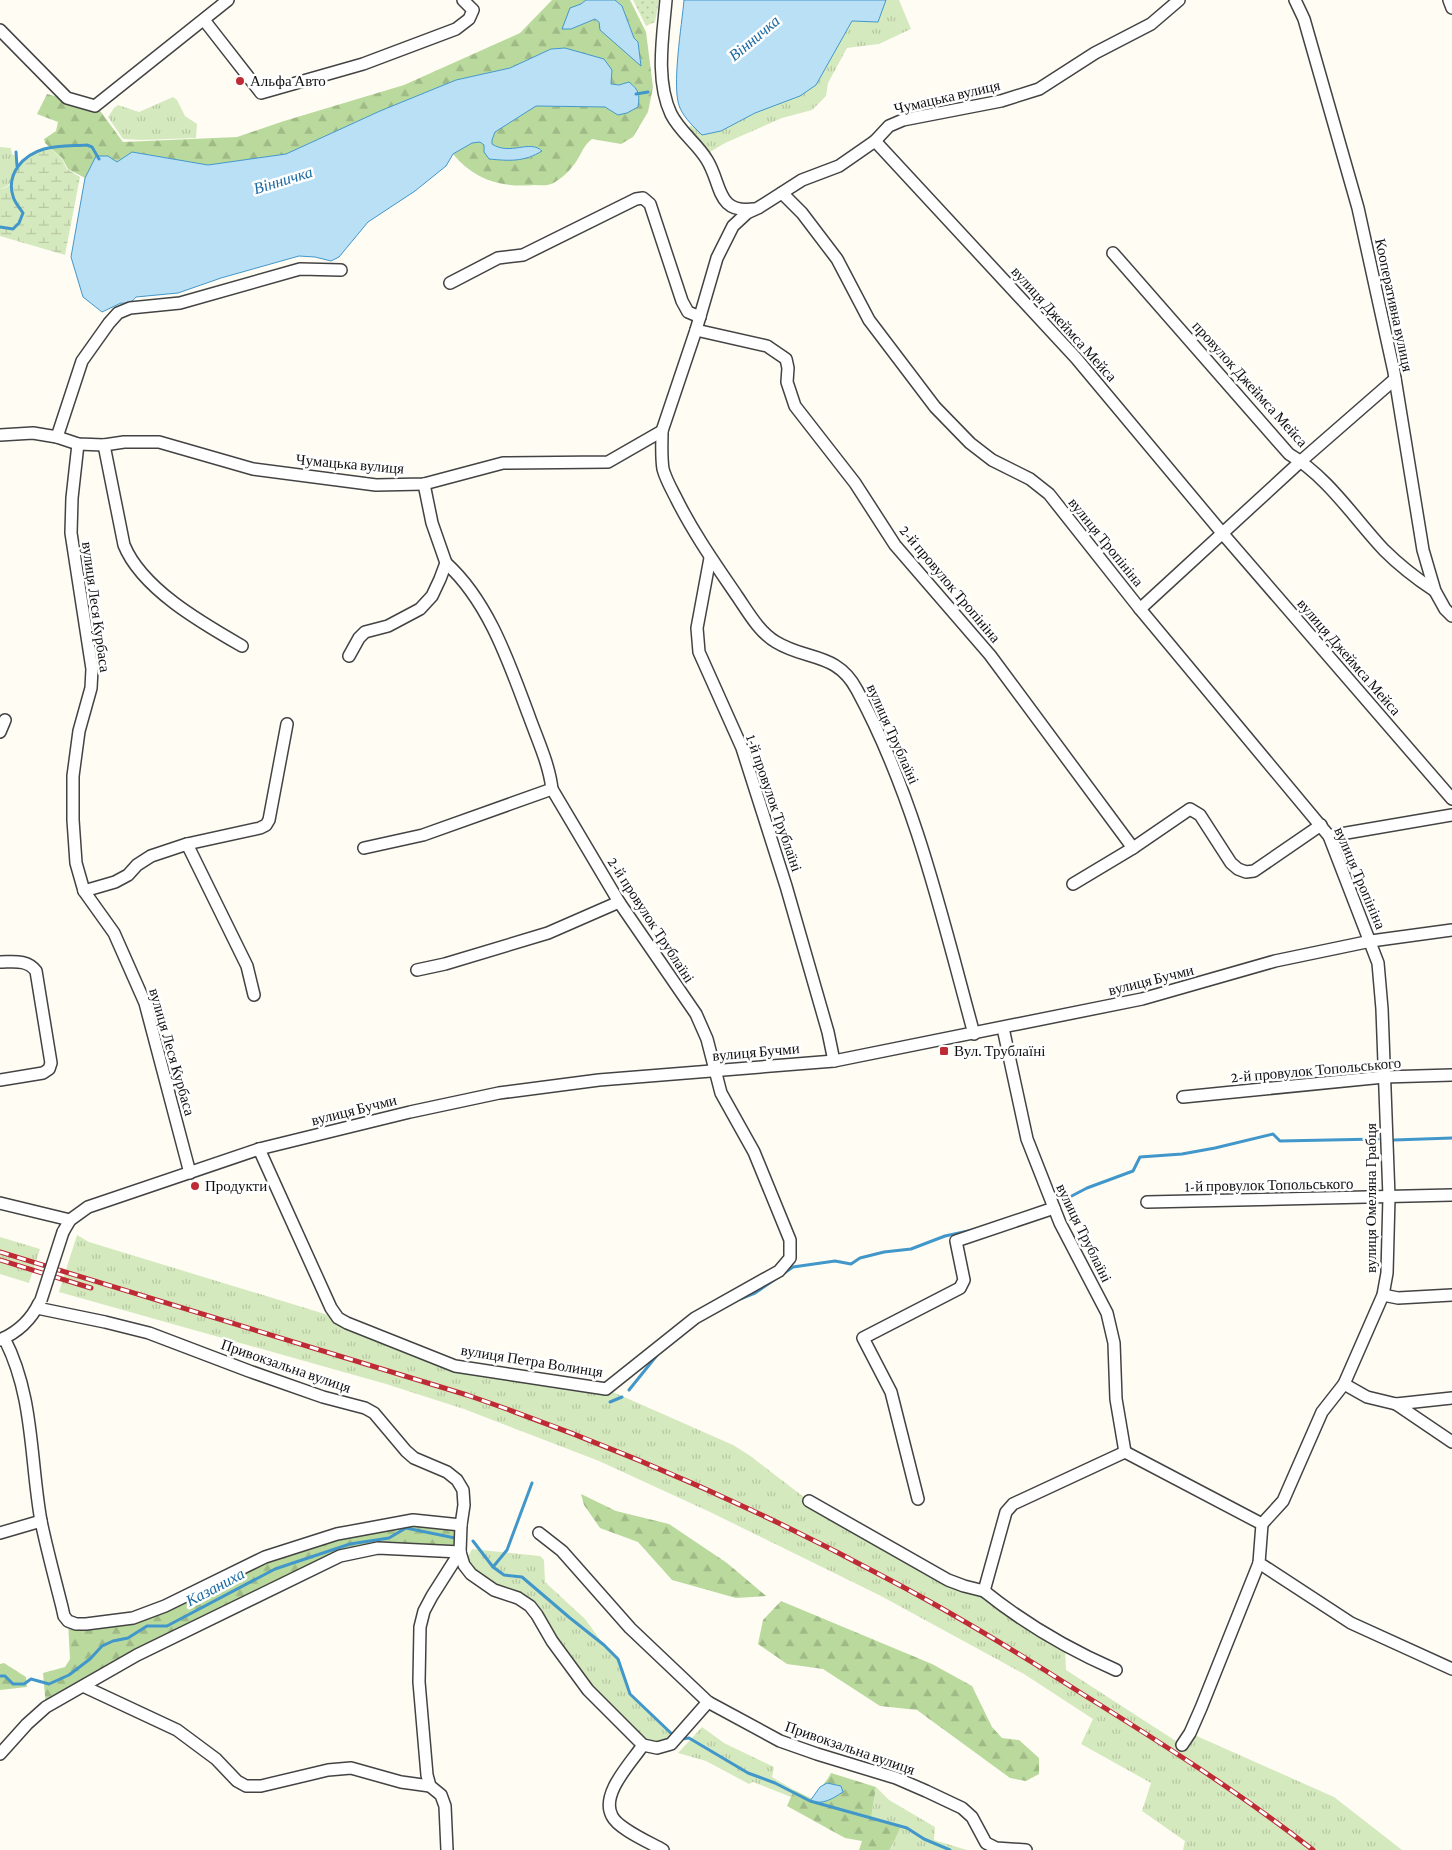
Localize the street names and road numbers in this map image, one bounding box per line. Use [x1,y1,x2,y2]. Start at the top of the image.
street label: Чумацька вулиця [892,77,1002,117]
street label: Кооперативна вулиця [1372,237,1416,373]
street label: вулиця Джеймса Мейса [1008,263,1120,385]
street label: провулок Джеймса Мейса [1189,318,1311,450]
street label: Чумацька вулиця [295,451,405,477]
street label: вулиця Тропініна [1065,494,1147,590]
street label: 2-й провулок Тропініна [896,522,1004,646]
street label: вулиця Леся Курбаса [79,541,113,674]
street label: вулиця Джеймса Мейса [1294,596,1404,719]
street label: вулиця Трублаїні [864,682,922,786]
street label: 1-й провулок Трублаїні [743,732,805,874]
street label: вулиця Тропініна [1331,825,1389,932]
street label: 2-й провулок Трублаїні [605,854,697,986]
street label: вулиця Бучми [1107,962,1195,998]
street label: вулиця Леся Курбаса [146,986,198,1118]
street label: вулиця Бучми [712,1040,800,1064]
street label: 2-й провулок Топольського [1230,1055,1402,1085]
street label: вулиця Бучми [310,1092,398,1128]
street label: вулиця Омеляна Грабця [1363,1123,1379,1273]
street label: 1-й провулок Топольського [1184,1176,1354,1194]
street label: вулиця Трублаїні [1053,1181,1115,1285]
street label: Привокзальна вулиця [219,1336,353,1396]
street label: вулиця Петра Волинця [460,1342,604,1380]
street label: Привокзальна вулиця [783,1718,917,1778]

